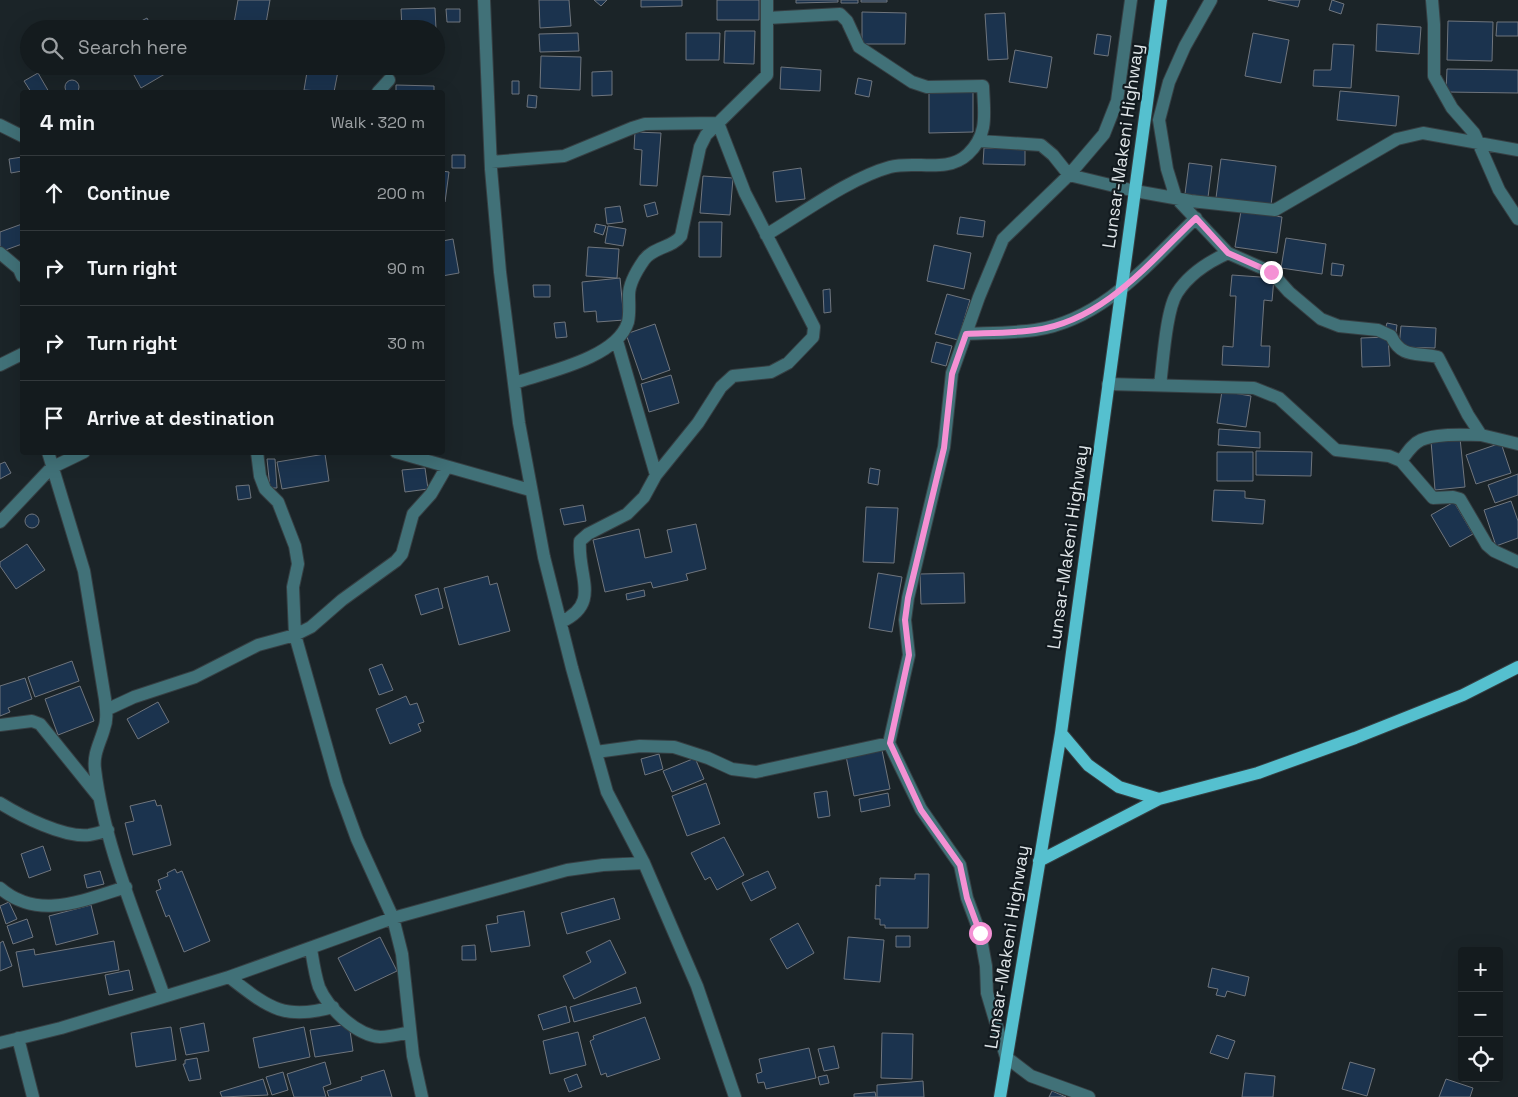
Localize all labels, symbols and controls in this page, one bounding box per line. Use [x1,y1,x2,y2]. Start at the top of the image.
search box [20,20,445,75]
icon: search [38,34,66,62]
text: Search here [78,35,188,60]
street label: Lunsar-Makeni Highway [1097,42,1148,250]
text: 4 min [40,109,95,136]
text: Walk · 320 m [331,112,425,133]
icon: ahead [40,179,68,207]
text: Continue [87,181,170,206]
text: 200 m [377,183,425,204]
icon: right [40,254,68,282]
text: Turn right [87,256,177,281]
text: 90 m [387,258,425,279]
route end [1260,261,1283,284]
icon: right [40,329,68,357]
text: Turn right [87,331,177,356]
text: 30 m [387,333,425,354]
icon: arrive [40,404,68,432]
text: Arrive at destination [87,406,275,431]
street label: Lunsar-Makeni Highway [1042,443,1093,651]
street label: Lunsar-Makeni Highway [979,843,1034,1051]
route start [969,922,992,945]
map controls [1458,947,1503,1082]
button: + [1458,947,1503,992]
button: − [1458,992,1503,1037]
button: locate [1458,1037,1503,1082]

